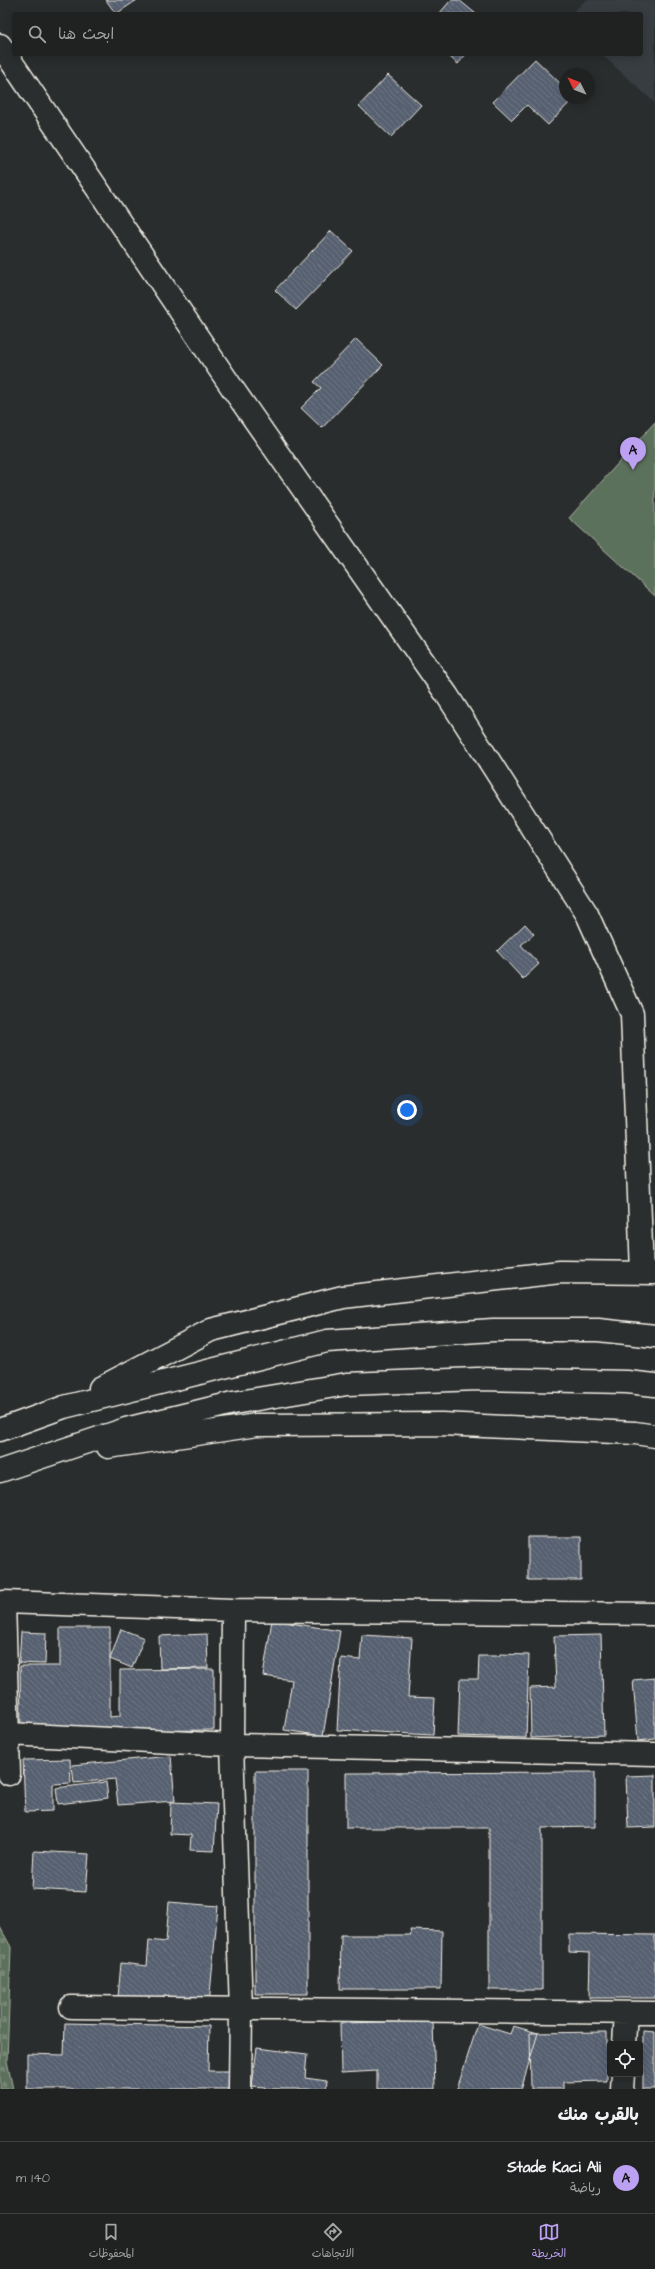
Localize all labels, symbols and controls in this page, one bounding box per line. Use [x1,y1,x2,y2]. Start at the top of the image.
search box [12,12,643,56]
icon: search [26,23,48,45]
text: ابحث هنا [58,24,114,45]
north arrow [559,68,595,104]
pin: A [620,437,646,470]
your location [397,1100,417,1120]
map controls [607,2041,643,2077]
button: locate [607,2041,643,2077]
text: بالقرب منك [558,2103,639,2127]
text: Stade Kaci Ali [507,2157,601,2178]
text: 140 m [16,2169,50,2187]
text: A [622,2169,630,2187]
text: رياضة [570,2179,601,2197]
tab: المحفوظات [89,2221,134,2263]
tab: الاتجاهات [312,2221,354,2263]
tab: الخريطة [532,2221,566,2263]

